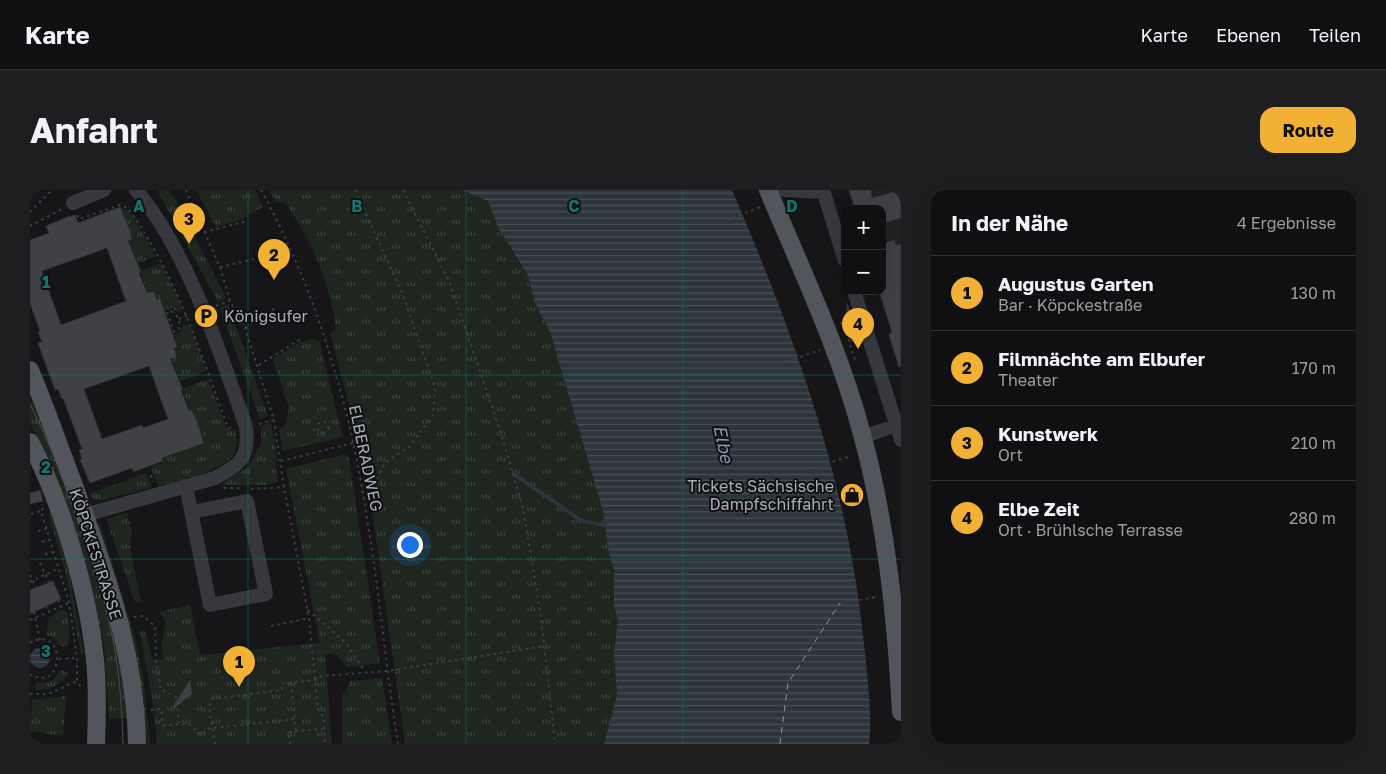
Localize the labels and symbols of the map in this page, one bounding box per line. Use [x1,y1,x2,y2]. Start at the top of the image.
text: A [133,196,145,216]
text: B [351,196,363,216]
text: C [568,196,580,216]
text: D [786,196,798,216]
pin: 3 [173,203,205,244]
pin: 2 [258,239,290,280]
text: 1 [42,272,50,292]
parking icon: Königsufer [193,303,219,329]
place label: Königsufer [224,306,308,326]
pin: 4 [842,308,874,349]
street label: ELBERADWEG [345,403,387,513]
water label: Elbe [709,423,739,466]
text: 2 [41,457,51,477]
place label: Tickets Sächsische Dampfschiffahrt [687,476,834,514]
shop icon: Tickets Sächsische Dampfschiffahrt [839,482,865,508]
street label: KÖPCKESTRASSE [65,486,127,622]
your location [397,532,423,558]
text: 3 [41,641,51,661]
pin: 1 [223,646,255,687]

